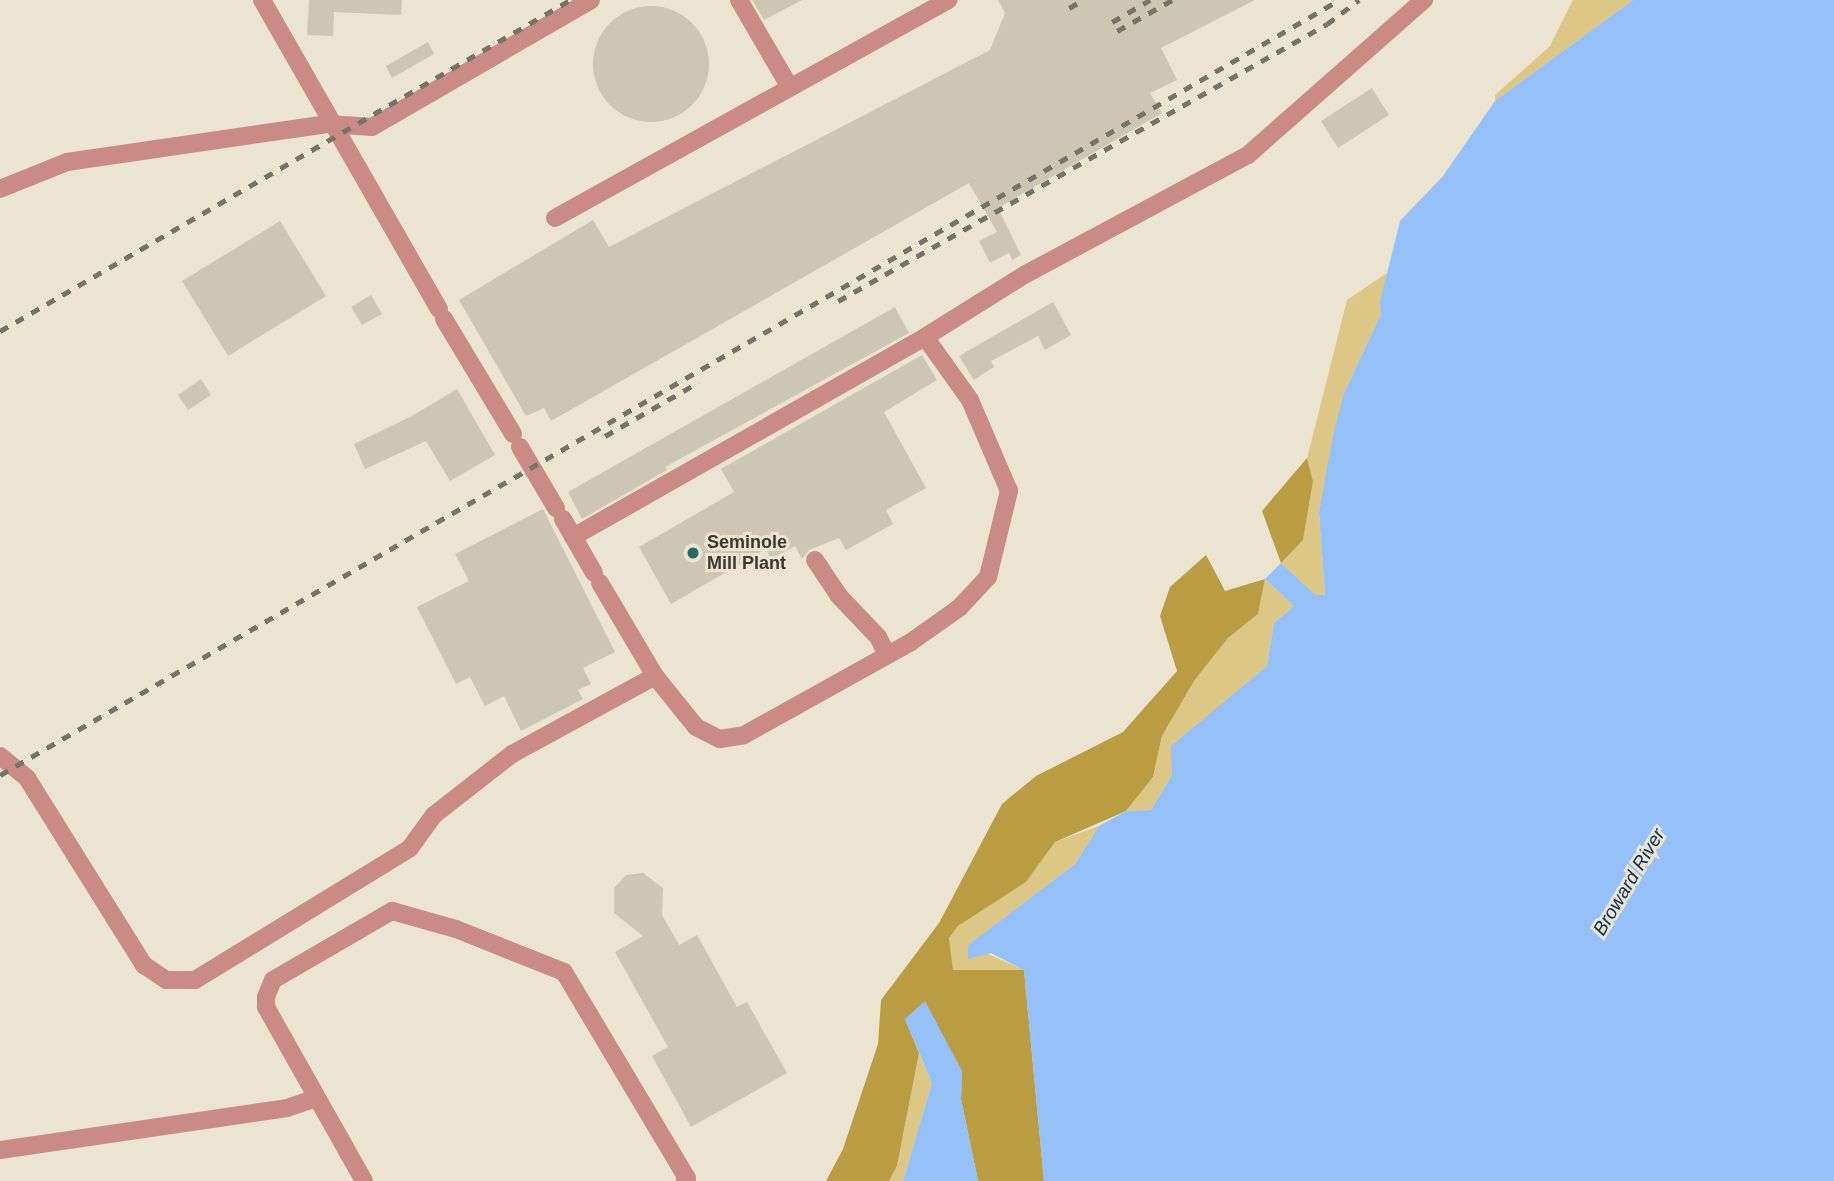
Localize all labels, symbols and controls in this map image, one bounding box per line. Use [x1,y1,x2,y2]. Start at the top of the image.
place label: Seminole Mill Plant [707,532,787,574]
marker: Seminole Mill Plant [685,545,701,561]
water label: Broward River [1588,825,1670,939]

